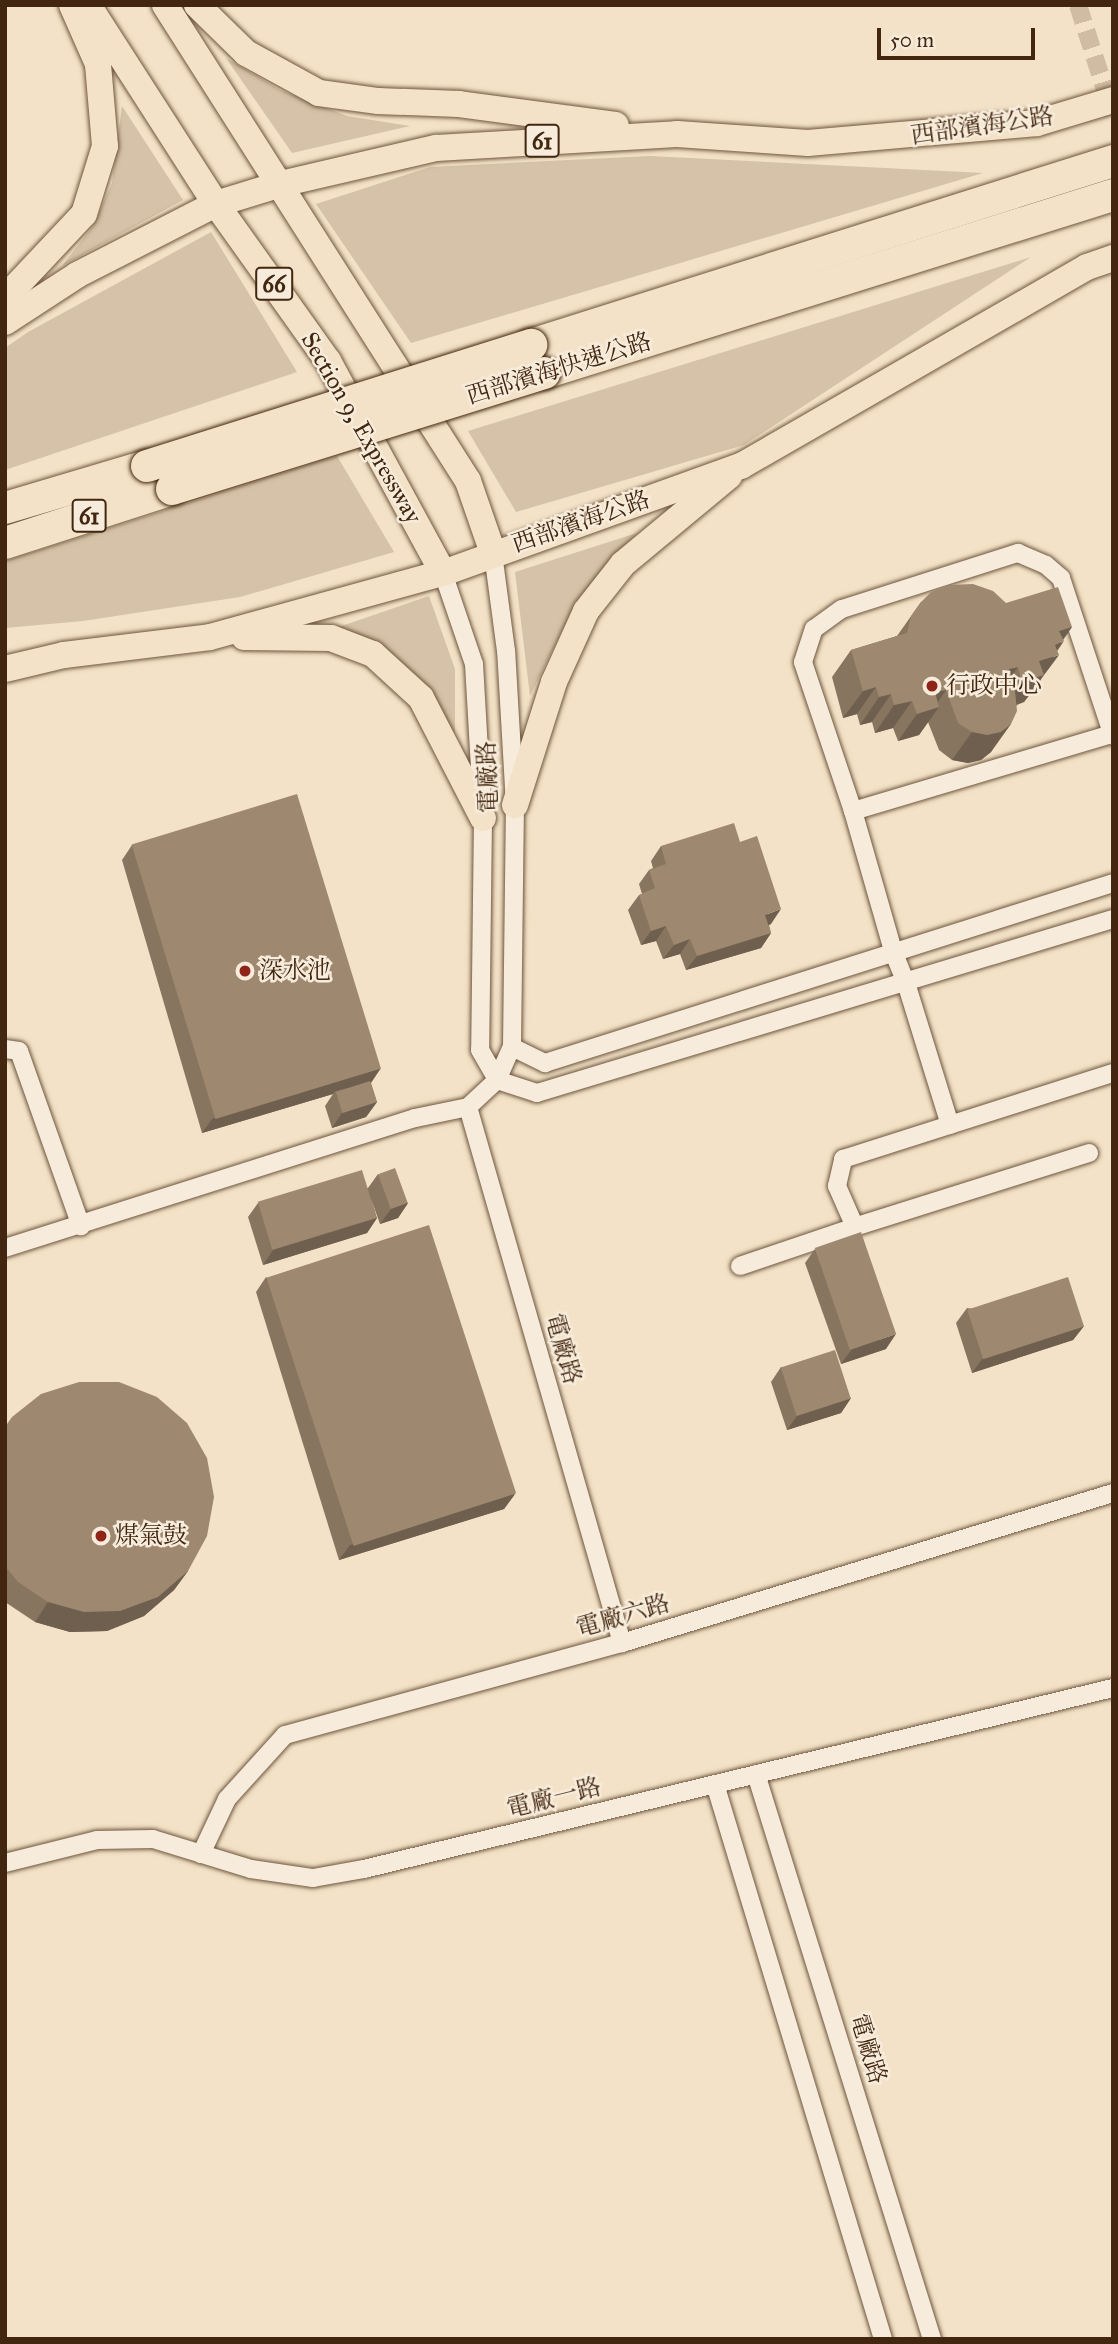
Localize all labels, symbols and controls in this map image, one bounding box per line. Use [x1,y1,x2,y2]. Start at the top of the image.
scale bar [880,14,1038,58]
text: 50 m [890,27,934,53]
street label: 西部濱海公路 [909,102,1055,150]
road number: 61 [524,122,560,160]
road number: 66 [255,264,293,304]
street label: Section 9, Expressway [294,327,428,529]
street label: 西部濱海快速公路 [463,327,655,411]
street label: 西部濱海公路 [508,485,654,559]
road number: 61 [72,496,106,536]
place label: 行政中心 [946,672,1042,700]
marker: 行政中心 [924,678,940,694]
street label: 電廠路 [472,741,504,813]
place label: 深水池 [259,957,331,985]
marker: 深水池 [237,963,253,979]
street label: 電廠路 [539,1310,587,1388]
place label: 煤氣鼓 [115,1522,187,1550]
marker: 煤氣鼓 [93,1528,109,1544]
street label: 電廠六路 [573,1589,673,1643]
street label: 電廠一路 [504,1772,604,1824]
street label: 電廠路 [844,2010,892,2088]

